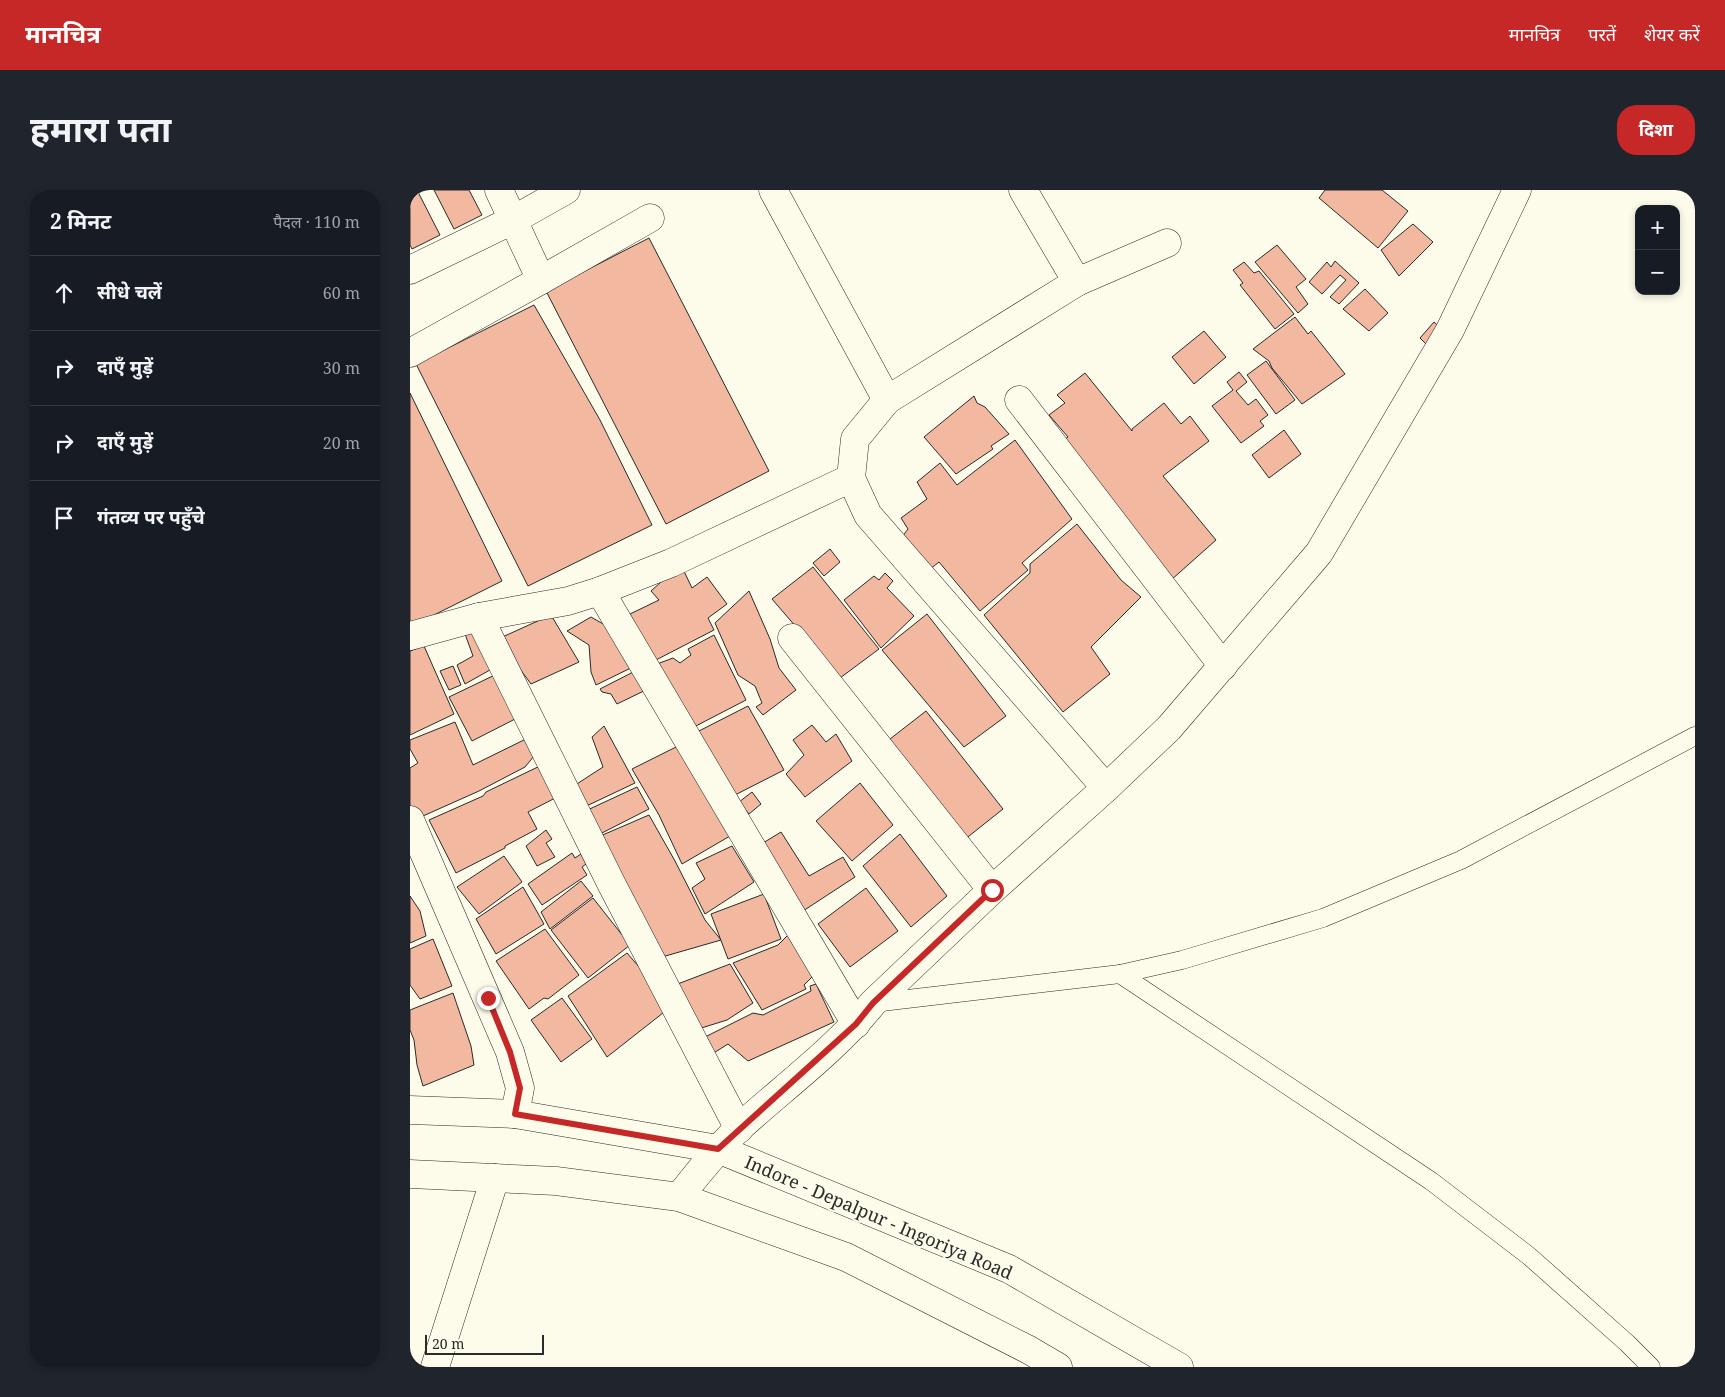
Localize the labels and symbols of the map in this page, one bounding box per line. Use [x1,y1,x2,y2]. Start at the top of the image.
route start [981,879,1004,902]
route end [477,987,500,1010]
street label: Indore - Depalpur - Ingoriya Road [741,1149,1017,1285]
scale bar [425,1332,544,1355]

